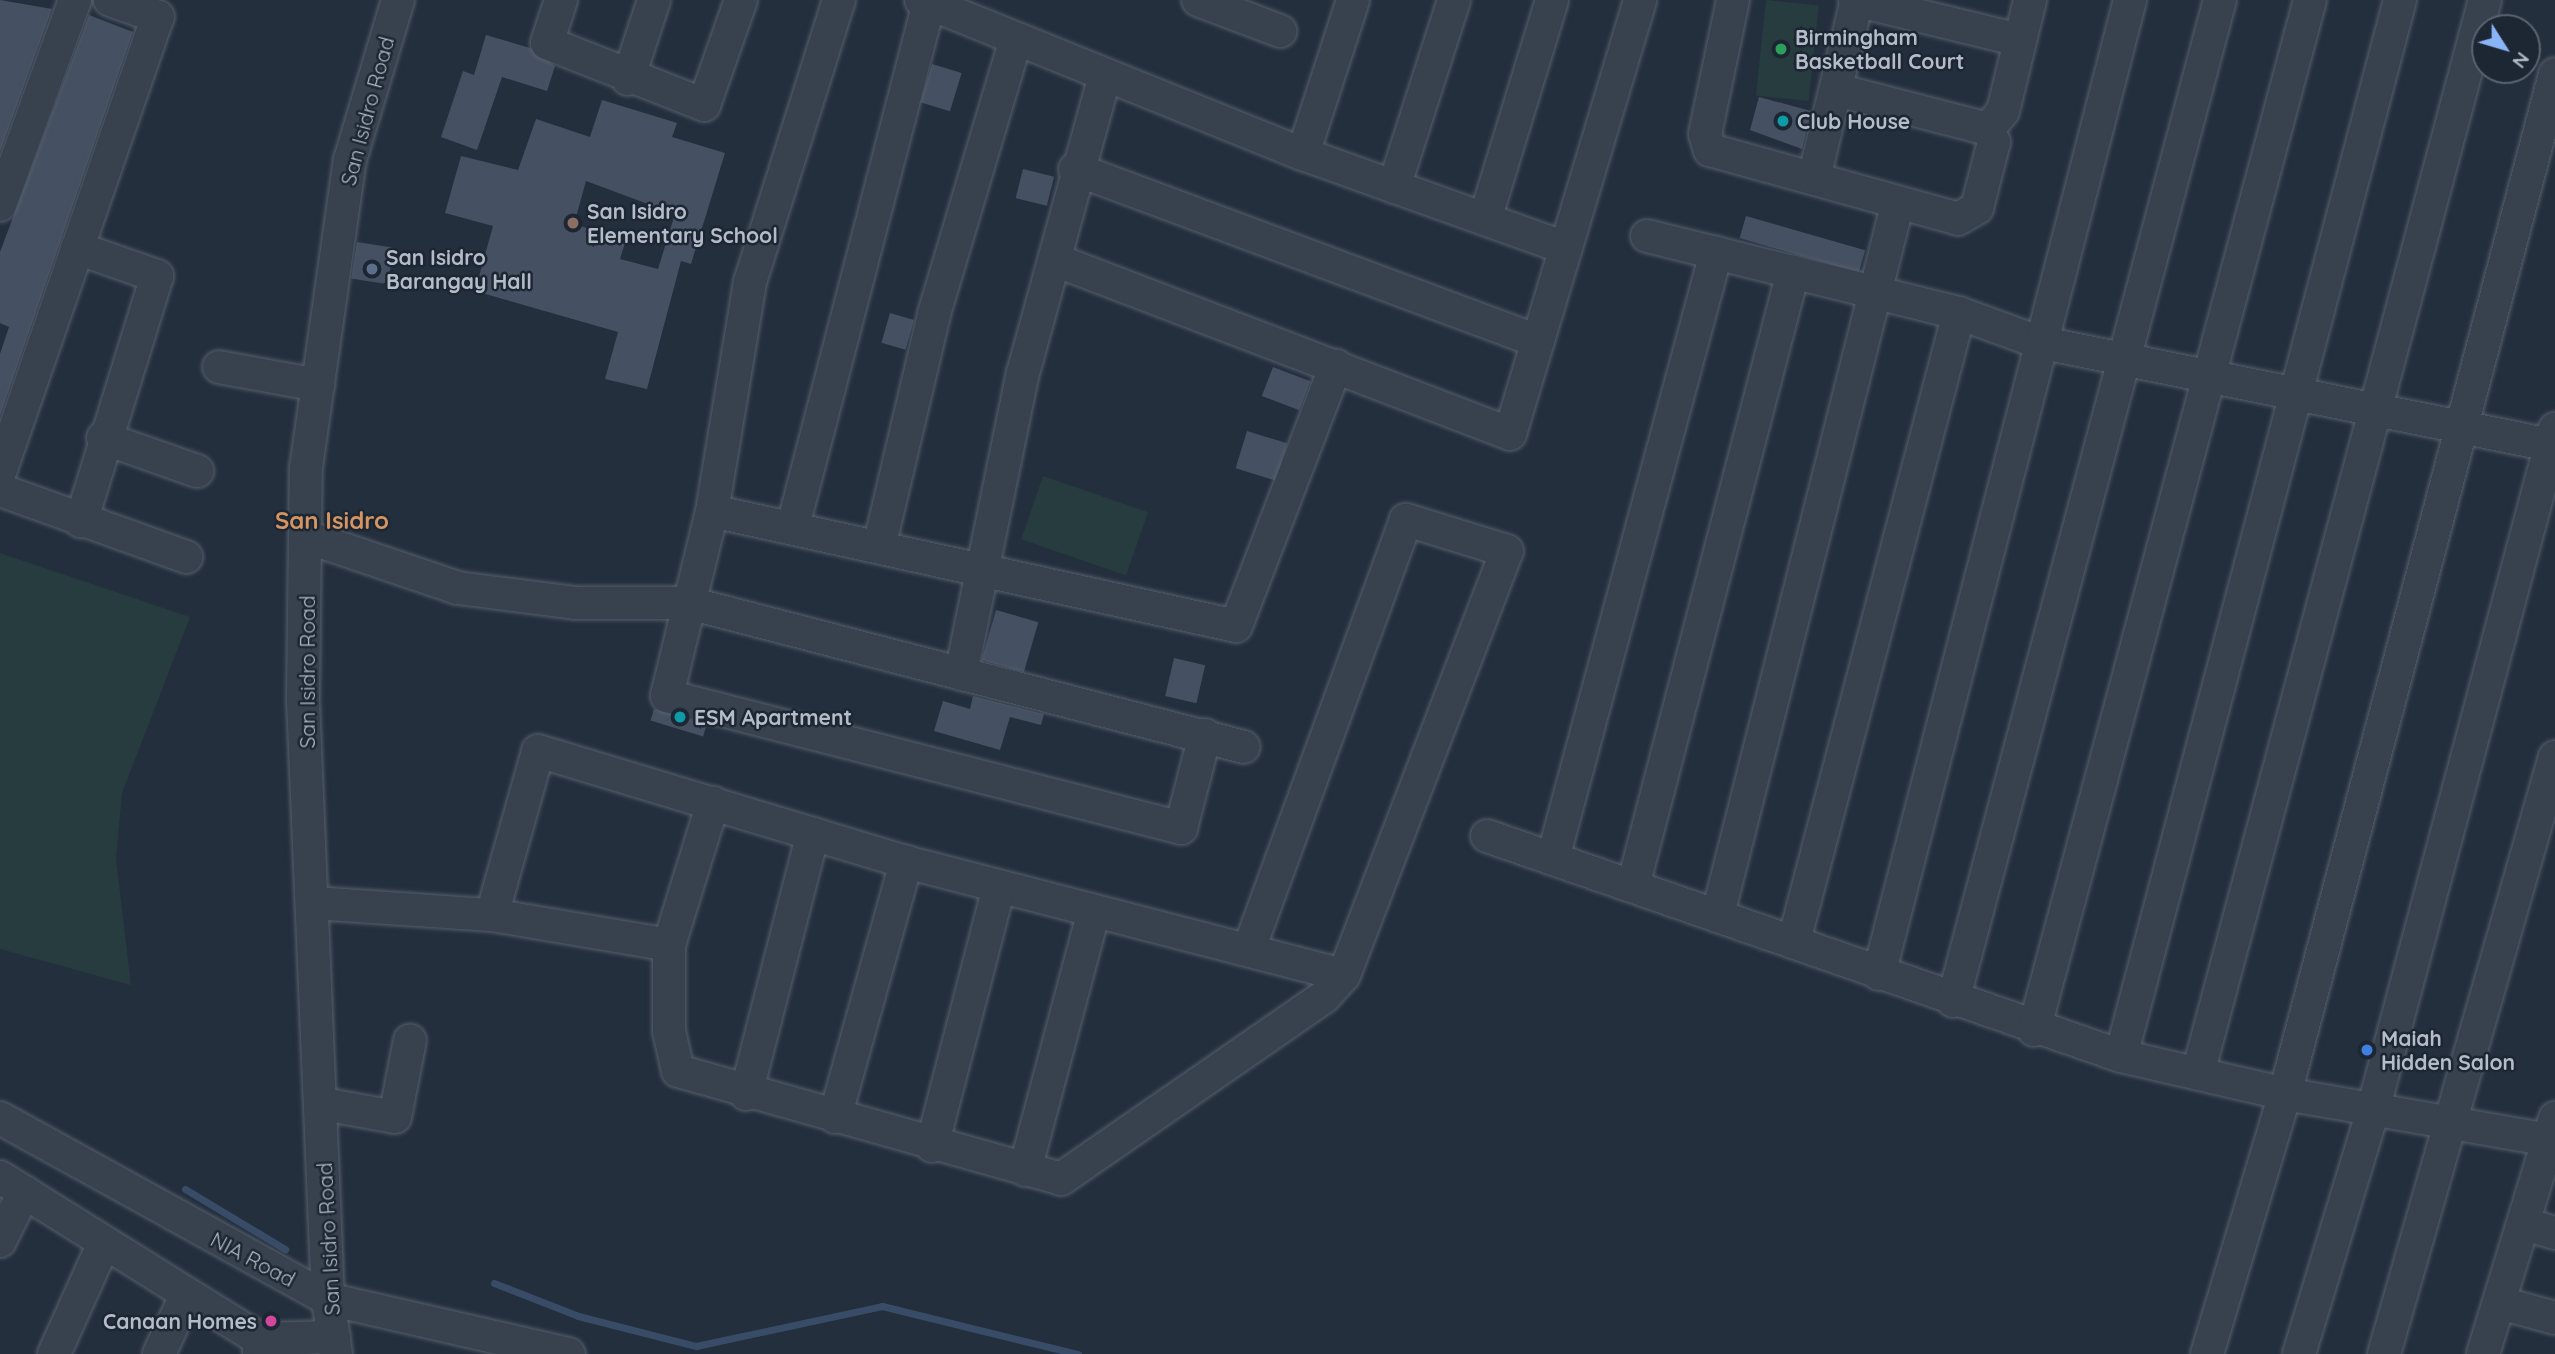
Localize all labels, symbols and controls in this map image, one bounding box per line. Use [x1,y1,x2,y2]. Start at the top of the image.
north arrow [2471,14,2541,84]
place label: Birmingham Basketball Court [1795,24,1964,74]
street label: San Isidro Road [335,34,399,188]
marker: Birmingham Basketball Court [1773,41,1789,57]
text: N [2507,48,2535,73]
place label: Club House [1797,108,1910,134]
marker: Club House [1775,113,1791,129]
place label: San Isidro Elementary School [587,198,778,248]
marker: San Isidro Elementary School [565,215,581,231]
place label: San Isidro Barangay Hall [386,244,532,294]
marker: San Isidro Barangay Hall [364,261,380,277]
district label: San Isidro [275,507,389,535]
street label: San Isidro Road [294,596,320,748]
place label: ESM Apartment [694,704,852,730]
marker: ESM Apartment [672,709,688,725]
place label: Maiah Hidden Salon [2381,1025,2515,1075]
marker: Maiah Hidden Salon [2359,1042,2375,1058]
street label: San Isidro Road [311,1162,345,1316]
street label: NIA Road [206,1226,300,1292]
place label: Canaan Homes [103,1308,257,1334]
marker: Canaan Homes [263,1313,279,1329]

